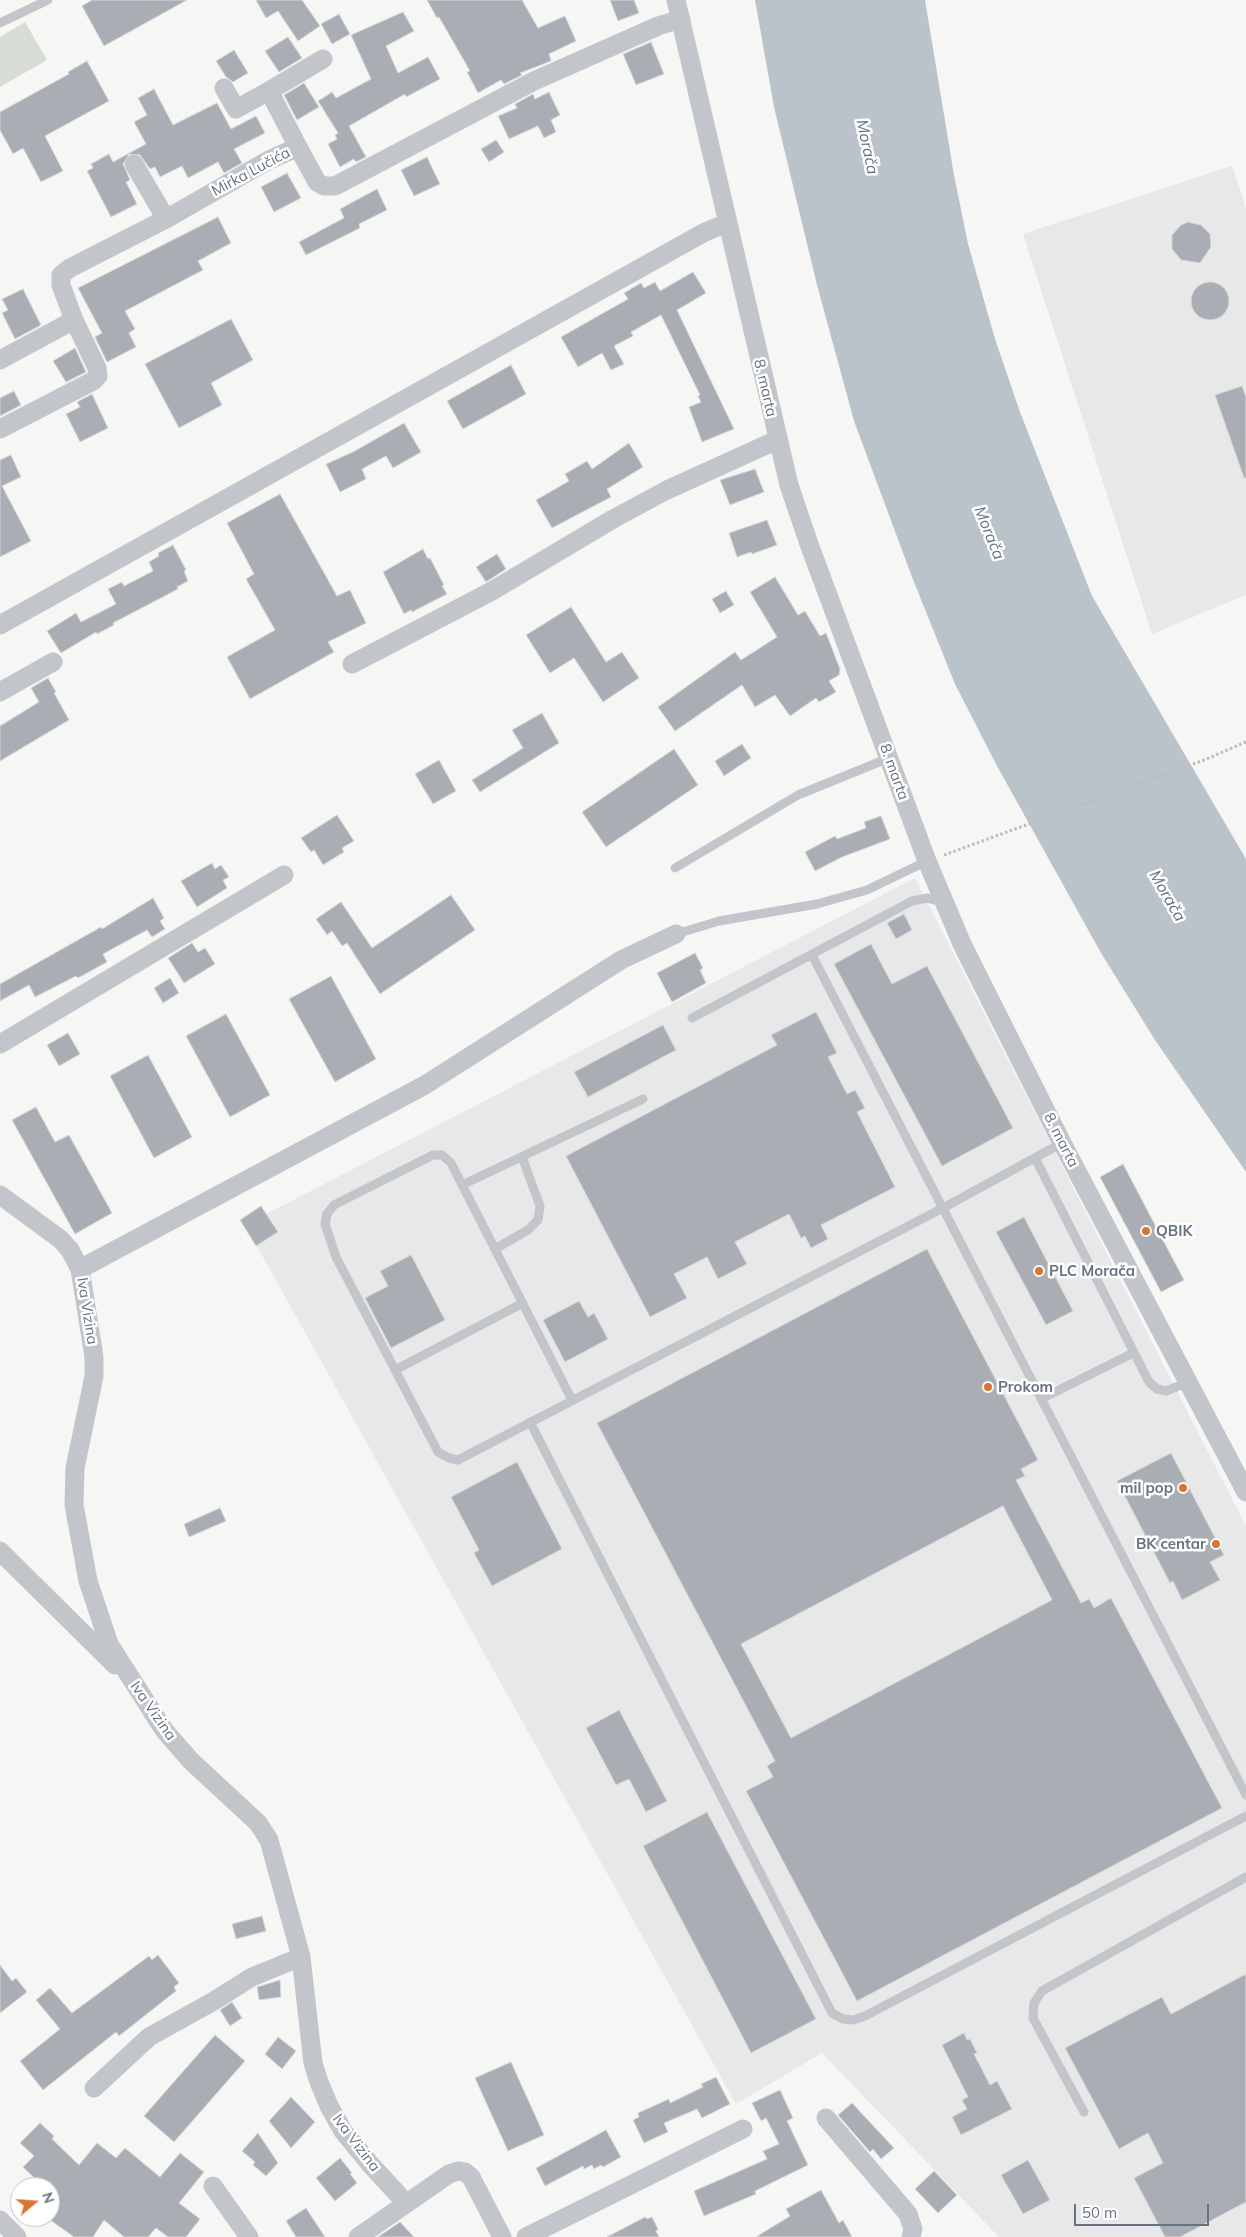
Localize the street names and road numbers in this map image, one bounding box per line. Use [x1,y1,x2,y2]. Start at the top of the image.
street label: Mirka Lučića [209,144,293,200]
street label: 8. marta [750,357,780,419]
street label: 8. marta [876,741,912,803]
street label: 8. marta [1040,1110,1082,1170]
street label: Iva Vizina [73,1276,101,1346]
street label: Iva Vizina [126,1678,180,1744]
street label: Iva Vizina [328,2111,384,2175]

